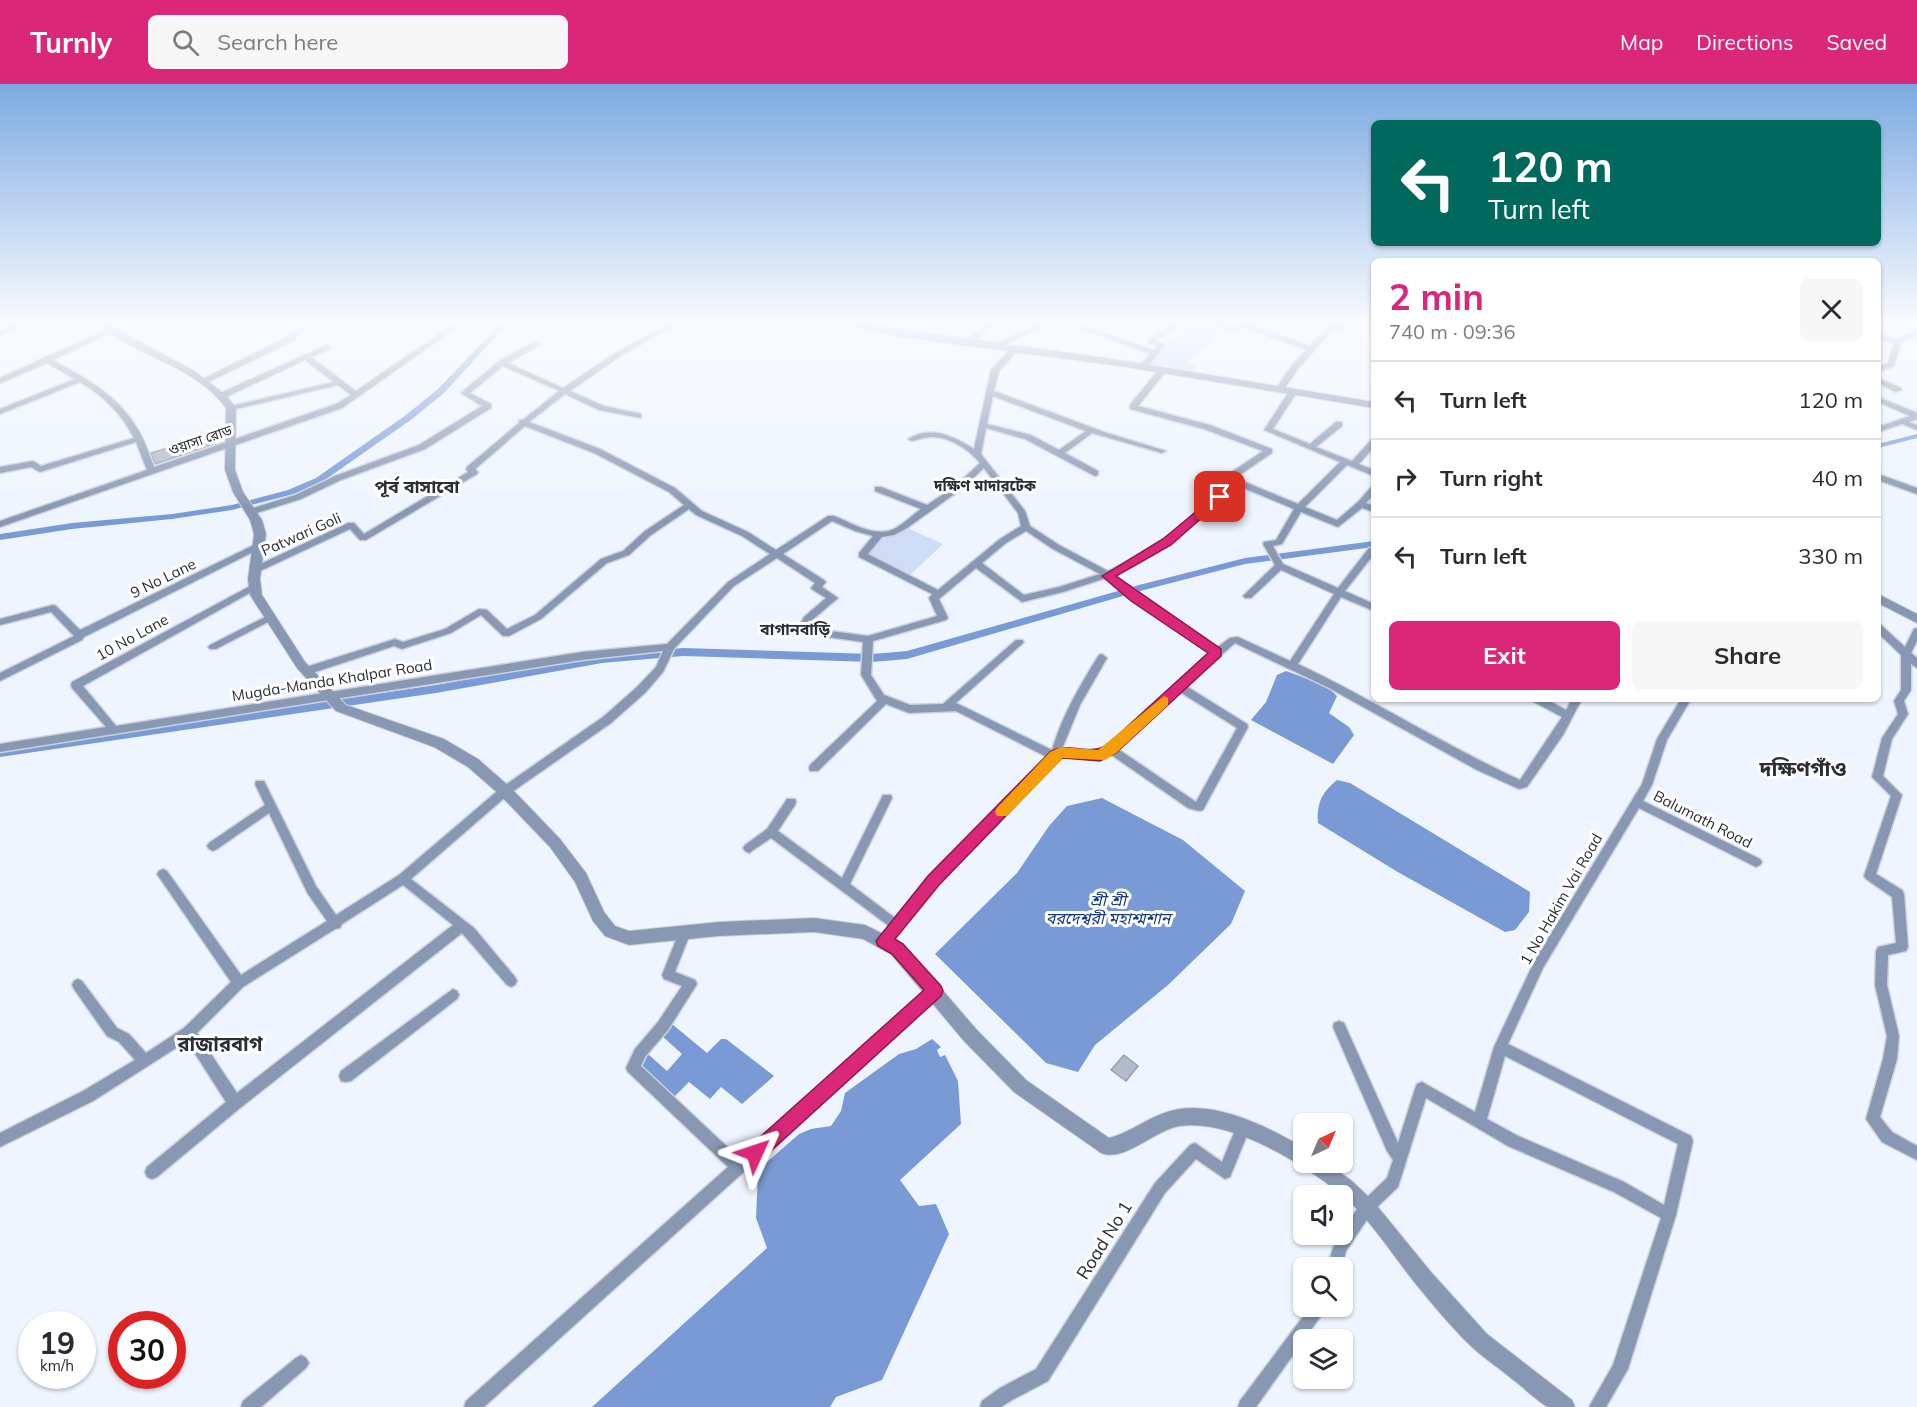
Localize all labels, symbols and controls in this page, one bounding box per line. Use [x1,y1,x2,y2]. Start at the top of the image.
search box [148,15,568,69]
text: Turnly [30,25,112,60]
icon: search [169,26,202,59]
text: Search here [217,28,338,56]
text: Map [1620,29,1663,55]
text: Directions [1696,29,1793,55]
text: Saved [1826,29,1887,55]
text: 120 m [1488,140,1613,193]
icon: left [1389,144,1467,222]
text: Turn left [1488,192,1590,226]
text: 2 min [1389,274,1484,319]
button: close [1800,278,1863,341]
text: 740 m · 09:36 [1389,319,1515,344]
icon: left [1389,384,1422,417]
text: Turn left [1440,386,1527,414]
text: 120 m [1798,386,1863,414]
street label: ওয়াসা রোড [166,420,235,459]
icon: right [1389,462,1422,495]
text: Turn right [1440,464,1543,492]
text: 40 m [1812,464,1863,492]
pin [1194,471,1245,522]
district label: পূর্ব বাসাবো [375,475,460,498]
district label: দক্ষিণ মাদারটেক [933,476,1037,495]
icon: arrive [1203,480,1236,513]
street label: Patwari Goli [258,508,344,560]
icon: left [1389,540,1422,573]
text: Turn left [1440,542,1527,570]
text: 330 m [1798,542,1863,570]
street label: 9 No Lane [127,554,199,602]
street label: 10 No Lane [93,609,171,665]
district label: বাগানবাড়ি [759,619,830,639]
button: Exit [1389,621,1620,690]
button: Share [1632,621,1863,690]
street label: Mugda-Manda Khalpar Road [230,655,434,705]
district label: দক্ষিণগাঁও [1759,755,1846,781]
street label: Balumath Road [1650,786,1756,852]
street label: 1 No Hakim Vai Road [1516,830,1606,968]
water label: শ্রী শ্রী বরদেশ্বরী মহাশ্মশান [1046,890,1174,928]
district label: রাজারবাগ [177,1031,263,1056]
north arrow [1293,1113,1353,1173]
map controls [1293,1113,1353,1389]
position arrow [723,1121,787,1185]
button: sound [1293,1185,1353,1245]
street label: Road No 1 [1071,1197,1137,1283]
button: search [1293,1257,1353,1317]
speed limit sign: 30 [108,1311,186,1389]
text: 19 [39,1324,75,1362]
button: layers [1293,1329,1353,1389]
text: km/h [40,1356,74,1375]

